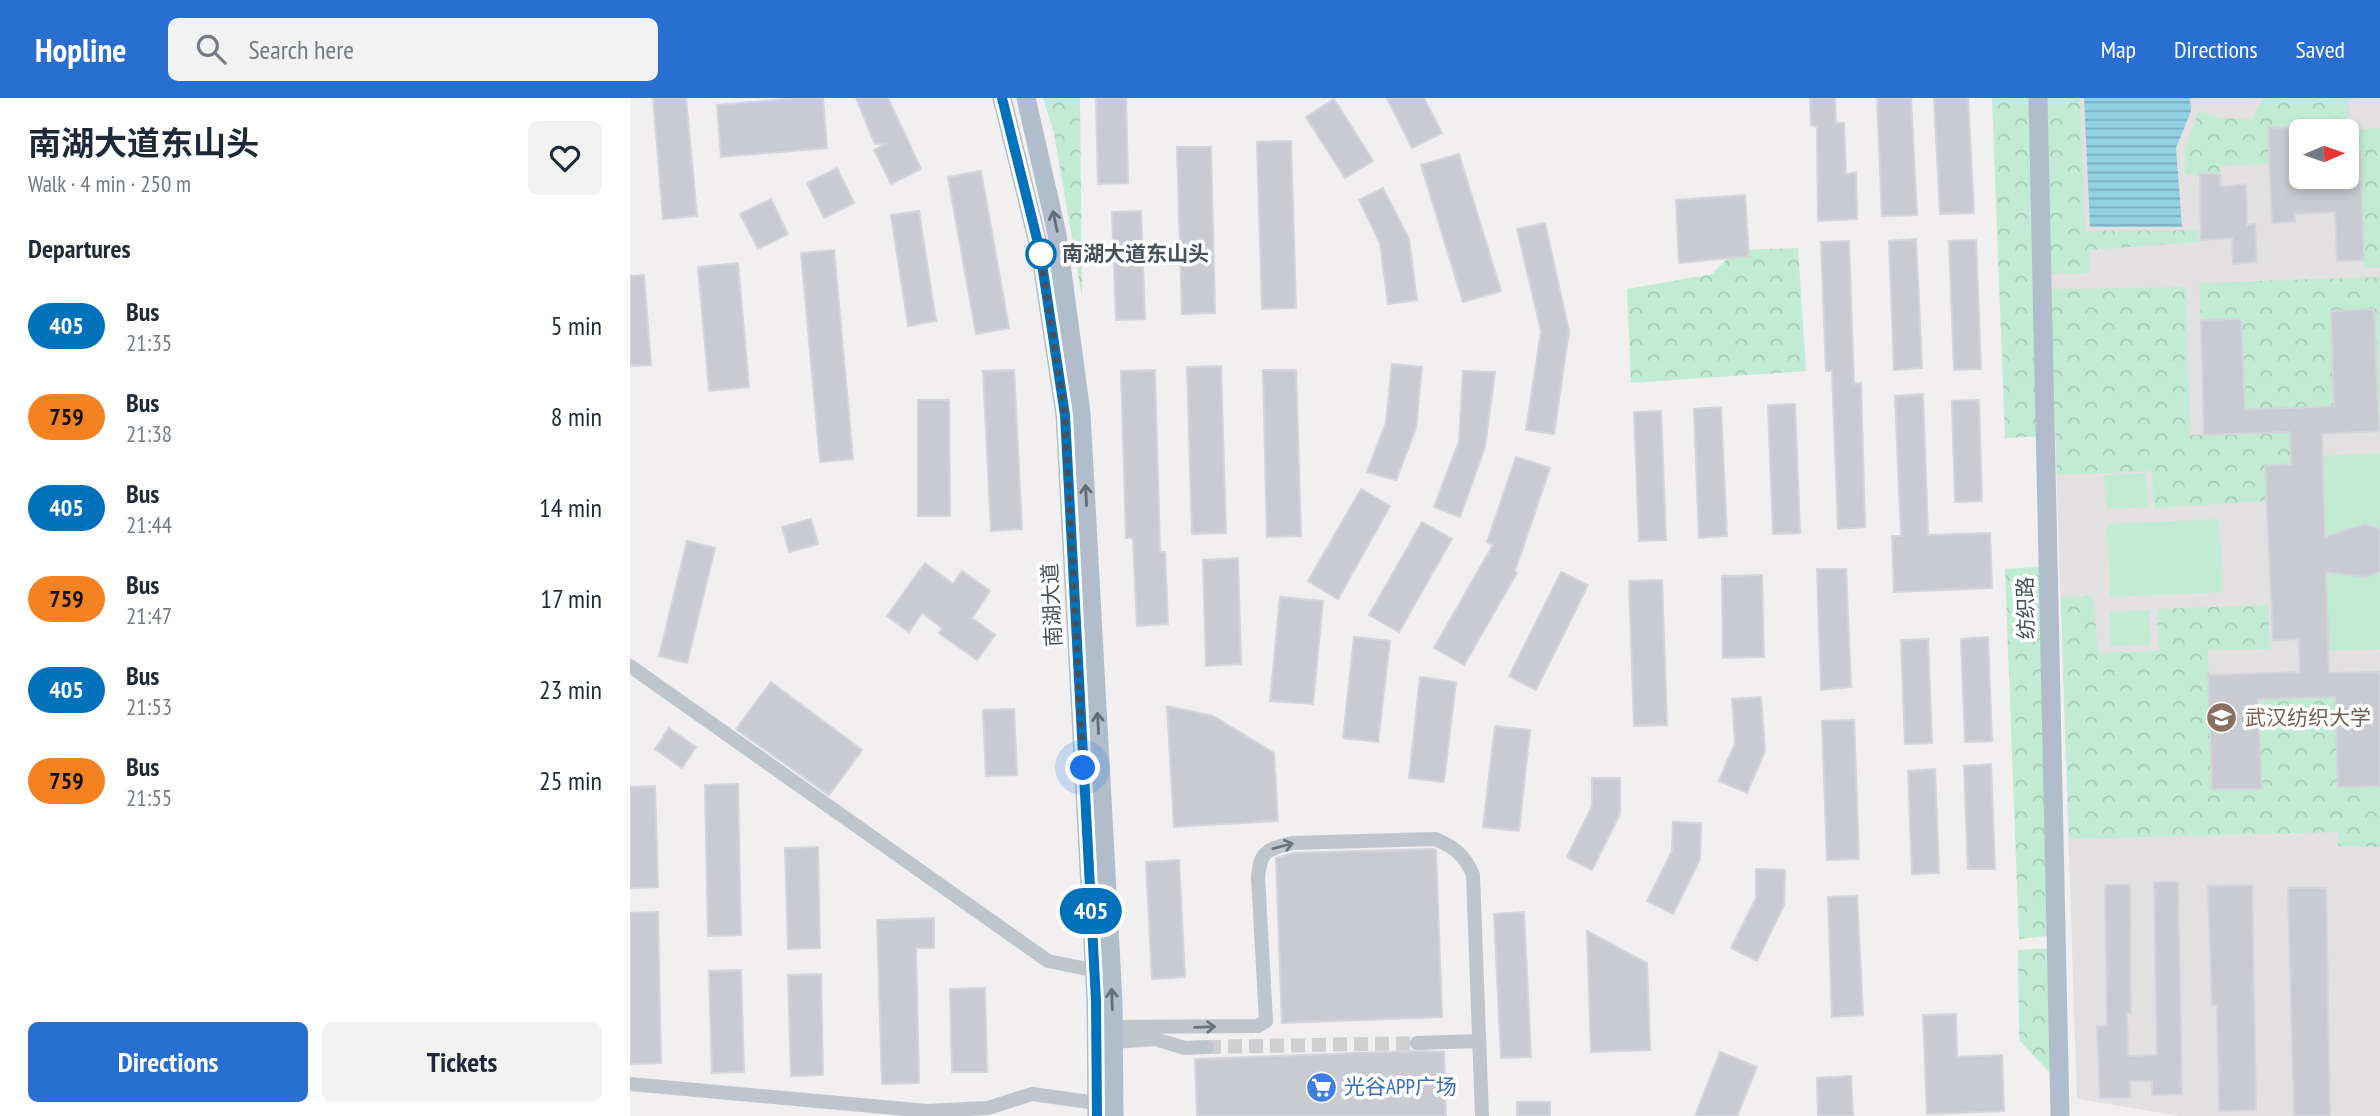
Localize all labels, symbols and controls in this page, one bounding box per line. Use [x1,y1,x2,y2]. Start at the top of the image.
search box [168,18,658,81]
text: Hopline [35,28,126,71]
icon: search [192,30,230,68]
text: Search here [248,33,354,66]
text: Map [2101,34,2136,65]
text: Directions [2174,34,2258,65]
text: Saved [2296,34,2345,65]
north arrow [2289,119,2359,189]
map controls [2289,119,2359,189]
text: 南湖大道东山头 [28,121,259,164]
button: heart [528,121,602,195]
text: Walk · 4 min · 250 m [28,169,191,198]
one-way arrow [1047,210,1061,233]
text: Departures [28,232,131,265]
marker: 南湖大道东山头 [1026,239,1056,269]
place label: 南湖大道东山头 [1062,240,1209,267]
text: Bus [126,295,159,328]
text: 5 min [551,309,602,342]
text: 405 [49,310,84,341]
text: 21:35 [126,328,172,357]
text: Bus [126,386,159,419]
text: 8 min [551,400,602,433]
text: 759 [49,401,84,432]
text: 21:38 [126,419,172,448]
text: Bus [126,477,159,510]
one-way arrow [1079,484,1092,507]
text: 14 min [539,491,602,524]
text: 405 [49,492,84,523]
text: 21:44 [126,510,172,539]
street label: 南湖大道 [1036,562,1067,648]
text: Bus [126,568,159,601]
street label: 纺织路 [2011,576,2040,640]
text: 17 min [540,582,602,615]
text: 759 [49,583,84,614]
text: 21:47 [126,601,172,630]
text: Bus [126,659,159,692]
text: 23 min [539,673,602,706]
text: 405 [49,674,84,705]
text: 21:53 [126,692,172,721]
school or university icon: 武汉纺织大学 [2205,701,2239,735]
place label: 武汉纺织大学 [2245,704,2371,731]
one-way arrow [1091,711,1104,734]
text: Bus [126,750,159,783]
your location [1065,750,1100,785]
text: 25 min [539,764,602,797]
text: 759 [49,765,84,796]
text: 21:55 [126,783,172,812]
one-way arrow [1271,839,1294,852]
line badge: 405 [1051,888,1131,934]
text: 405 [1074,895,1108,926]
one-way arrow [1106,988,1119,1011]
one-way arrow [1194,1021,1217,1034]
button: Directions [28,1022,308,1102]
button: Tickets [322,1022,602,1102]
supermarket icon: 光谷APP广场 [1304,1070,1338,1104]
place label: 光谷APP广场 [1344,1073,1457,1100]

